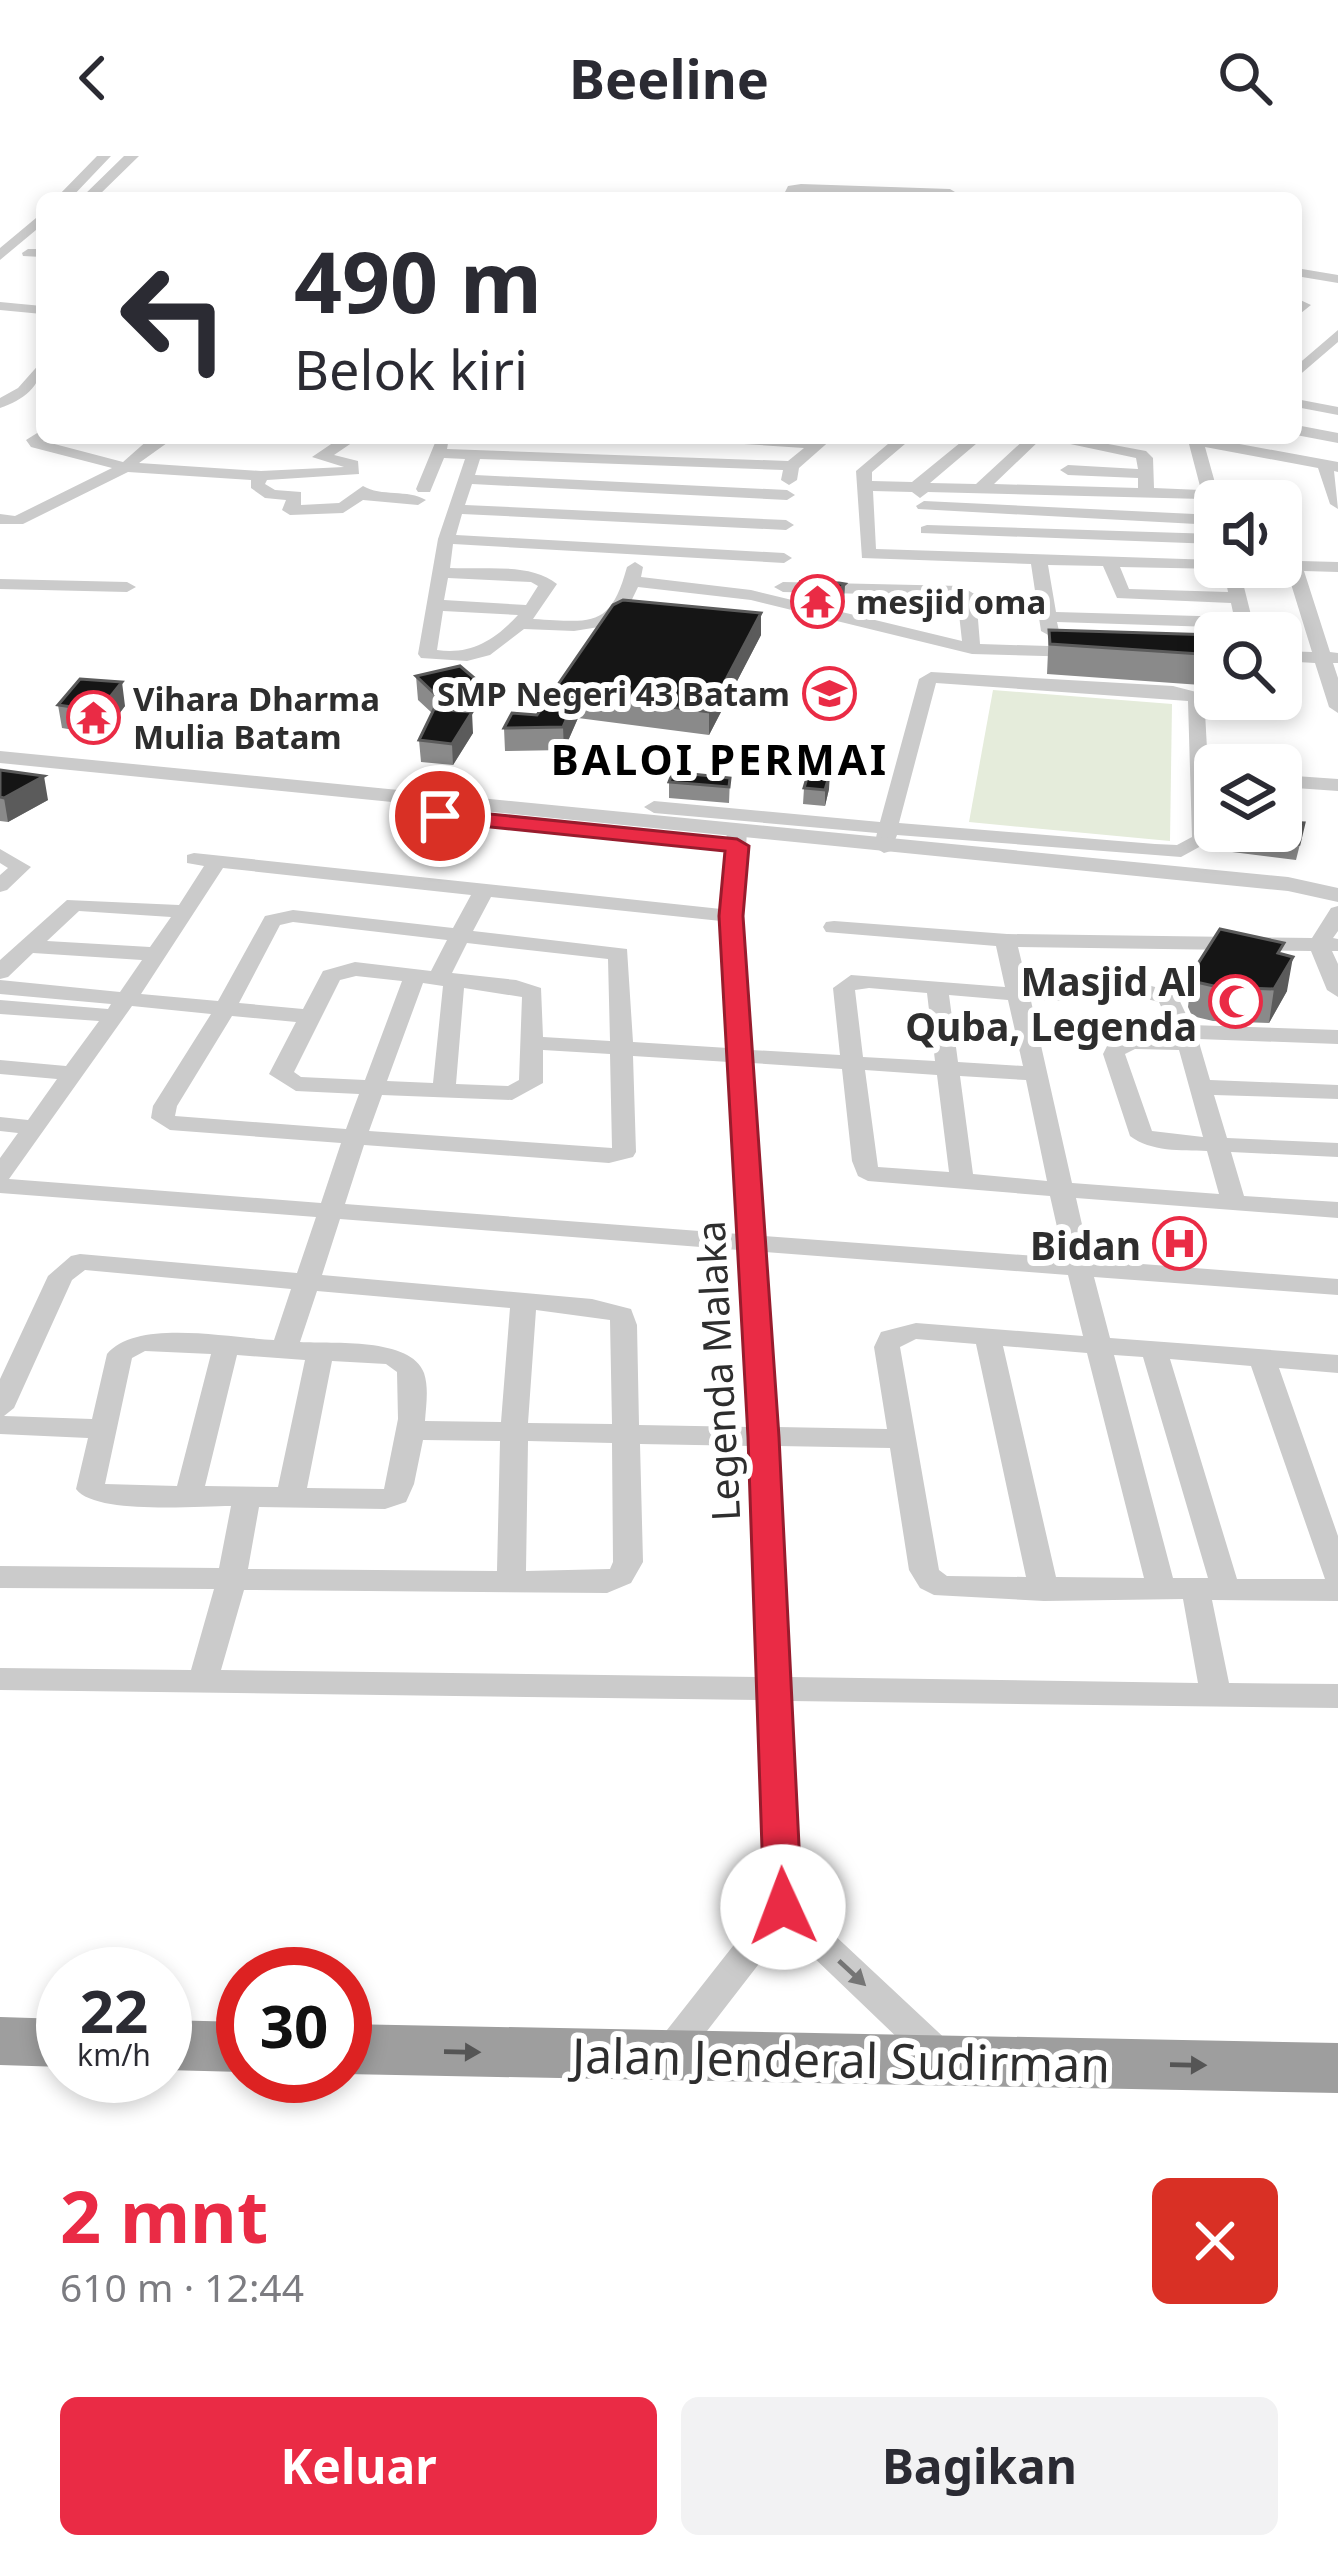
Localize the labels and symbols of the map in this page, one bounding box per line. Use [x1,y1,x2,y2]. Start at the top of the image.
temple icon: mesjid oma [789,573,845,629]
place label: mesjid oma [856,579,1046,624]
school or university icon: SMP Negeri 43 Batam [801,665,857,721]
place label: SMP Negeri 43 Batam [437,671,790,716]
place label: Vihara Dharma Mulia Batam [133,676,380,759]
temple icon: Vihara Dharma Mulia Batam [66,689,122,745]
district label: BALOI PERMAI [551,730,889,787]
pin [389,765,491,867]
place label: Masjid Al Quba, Legenda [905,954,1197,1052]
mosque icon: Masjid Al Quba, Legenda [1208,974,1264,1030]
hospital icon: Bidan [1152,1216,1208,1272]
place label: Bidan [1030,1218,1141,1271]
street label: Legenda Malaka [683,1220,751,1522]
position arrow [720,1844,846,1970]
speed limit sign: 30 [216,1947,372,2103]
one-way arrow [837,1958,866,1986]
street label: Jalan Jenderal Sudirman [568,2022,1110,2096]
one-way arrow [444,2043,482,2062]
one-way arrow [1170,2056,1208,2075]

